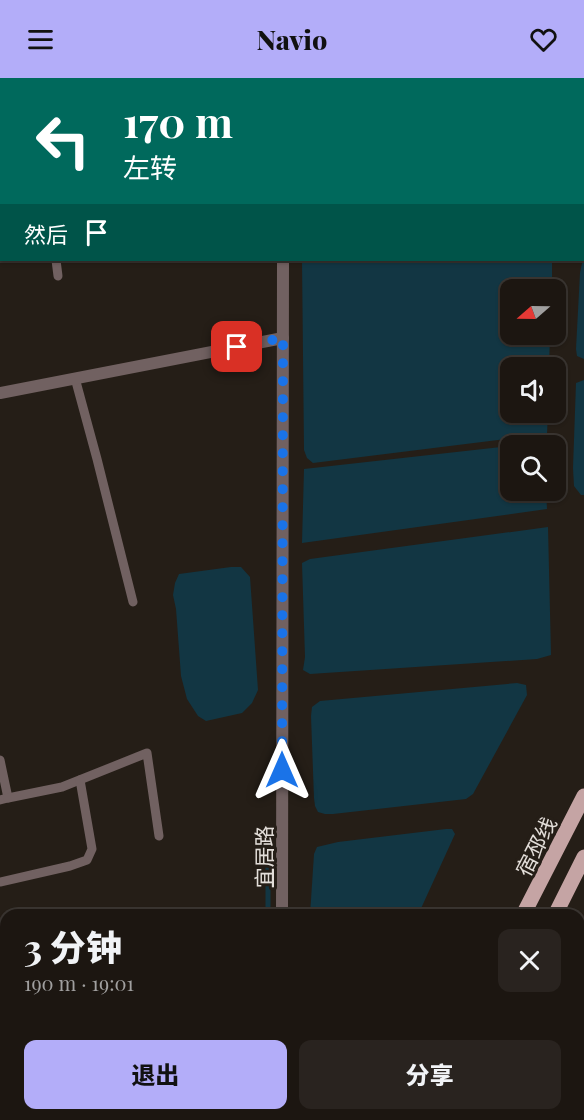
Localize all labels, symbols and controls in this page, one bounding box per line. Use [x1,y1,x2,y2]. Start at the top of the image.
text: Navio [257,21,327,57]
icon: menu [24,23,57,56]
icon: heart [527,23,560,56]
text: 170 m [123,93,233,149]
icon: left [24,102,102,180]
text: 左转 [123,149,177,185]
icon: arrive [80,216,113,249]
text: 然后 [24,219,68,249]
north arrow [500,279,566,345]
map controls [500,279,566,501]
pin [211,321,262,372]
icon: arrive [220,330,253,363]
button: sound [500,357,566,423]
button: search [500,435,566,501]
position arrow [250,738,314,802]
street label: 宿邳线 [508,812,562,880]
street label: 宜居路 [249,826,277,889]
text: 3 分钟 [24,922,122,970]
button: close [498,929,561,992]
text: 190 m · 19:01 [24,969,134,996]
button: 退出 [24,1040,287,1109]
button: 分享 [299,1040,561,1109]

